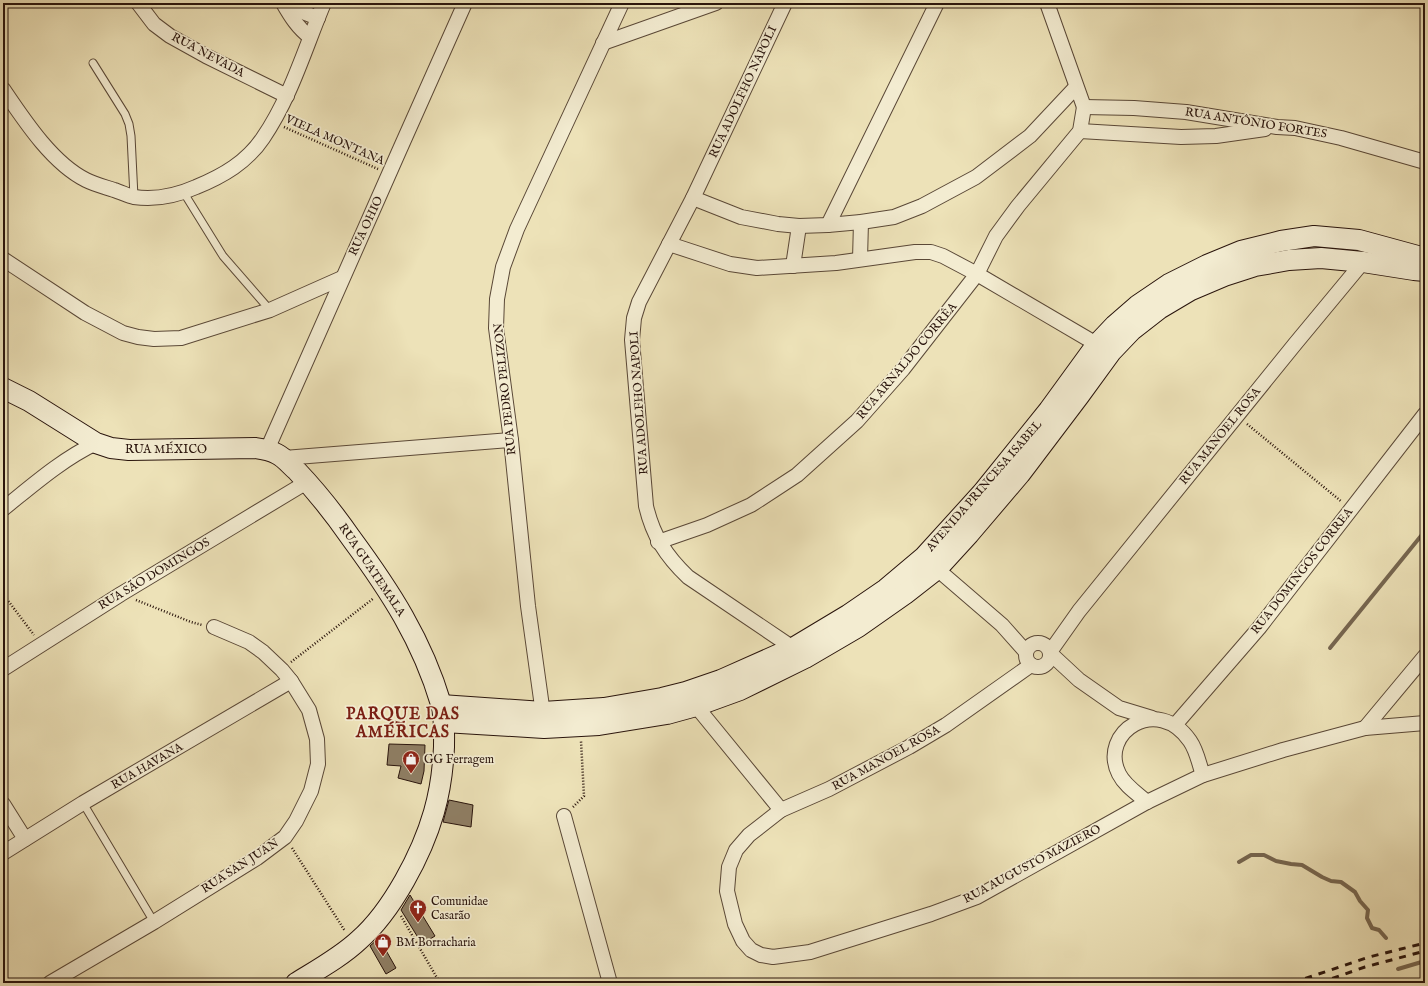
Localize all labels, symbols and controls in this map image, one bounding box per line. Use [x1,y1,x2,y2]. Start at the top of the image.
street label: RUA ADOLFHO NAPOLI [706,24,780,160]
street label: RUA NEVADA [169,29,248,81]
street label: RUA ANTÔNIO FORTES [1184,103,1328,142]
street label: VIELA MONTANA [282,111,388,169]
street label: RUA OHIO [346,194,386,258]
street label: RUA ARNALDO CORRÊA [853,298,961,423]
street label: RUA PEDRO PELIZON [491,322,519,456]
street label: RUA ADOLFHO NAPOLI [626,331,652,475]
street label: RUA MANOEL ROSA [1176,384,1264,488]
street label: AVENIDA PRINCESA ISABEL [922,417,1045,555]
street label: RUA MÉXICO [125,441,207,457]
street label: RUA DOMINGOS CORREA [1248,504,1357,637]
street label: RUA GUATEMALA [335,521,409,620]
street label: RUA SÃO DOMINGOS [95,534,213,613]
district label: PARQUE DAS AMÉRICAS [346,705,460,743]
street label: RUA MANOEL ROSA [829,722,943,794]
street label: RUA HAVANA [108,739,186,793]
shop icon: GG Ferragem [401,749,421,774]
place label: GG Ferragem [424,752,494,767]
street label: RUA AUGUSTO MAZIERO [961,821,1103,907]
street label: RUA SAN JUAN [198,835,283,897]
place label: Comunidae Casarão [431,894,489,923]
church icon: Comunidae Casarão [408,898,428,923]
shop icon: BM Borracharia [373,932,393,957]
place label: BM Borracharia [396,935,477,950]

